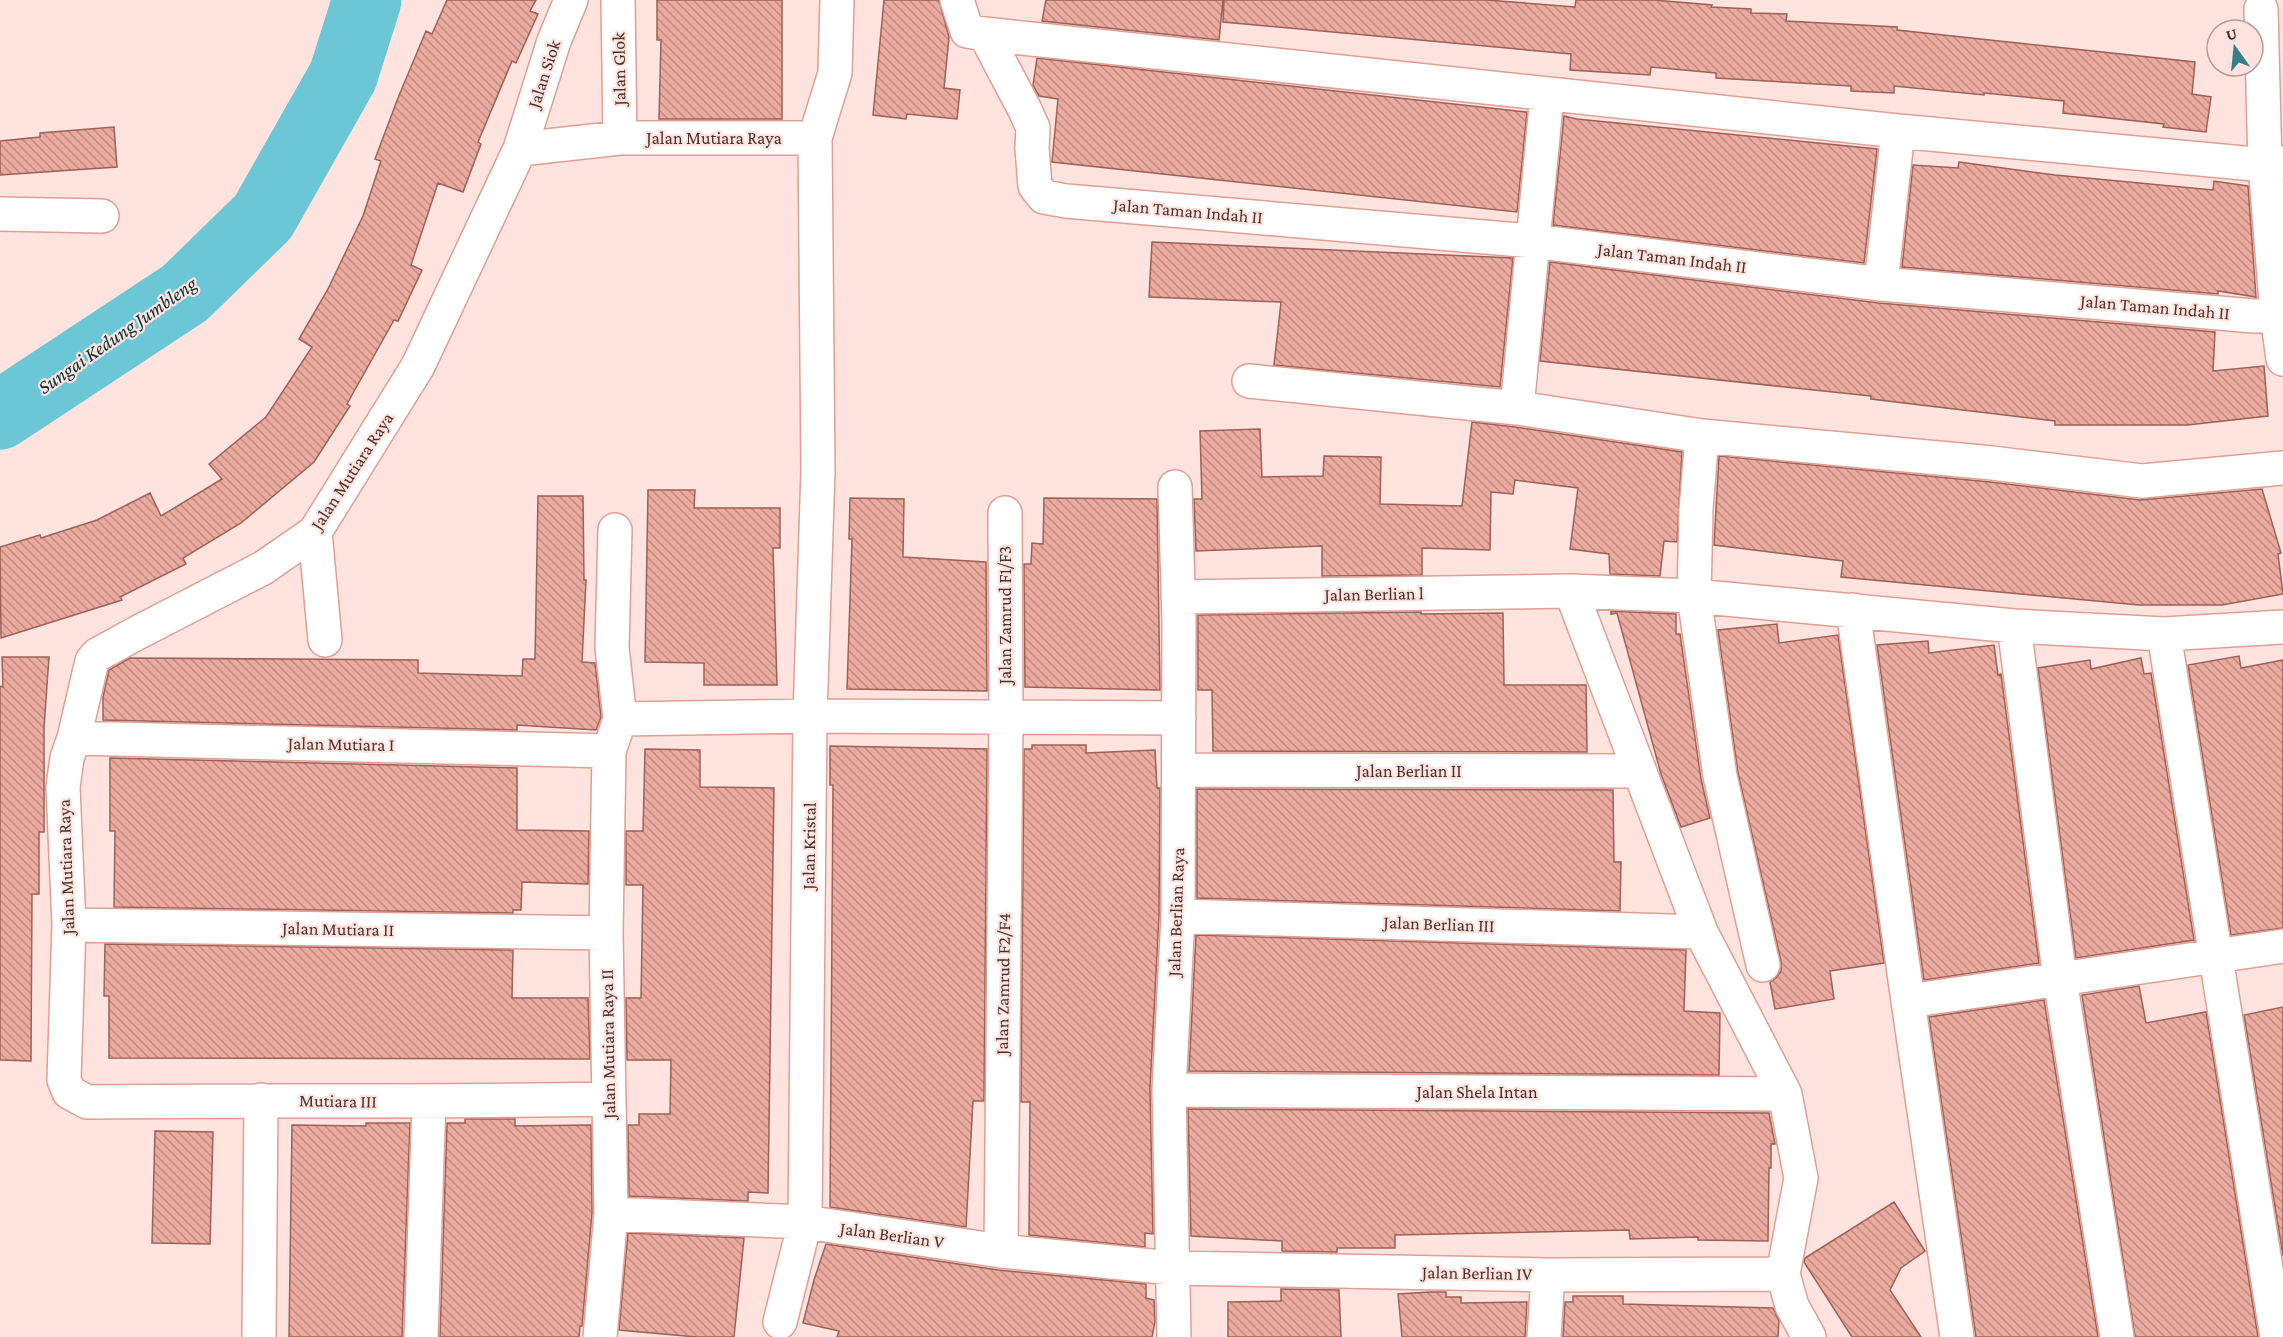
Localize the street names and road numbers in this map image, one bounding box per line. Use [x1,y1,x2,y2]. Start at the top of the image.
street label: Jalan Glok [608,32,630,108]
street label: Jalan Siok [523,37,565,112]
street label: Jalan Mutiara Raya [644,128,782,148]
street label: Jalan Taman Indah II [1110,194,1264,227]
street label: Jalan Taman Indah II [1594,239,1748,277]
street label: Jalan Taman Indah II [2077,290,2231,323]
street label: Jalan Mutiara Raya [306,409,397,535]
street label: Jalan Zamrud F1/F3 [995,546,1015,686]
street label: Jalan Berlian l [1322,583,1424,605]
street label: Jalan Mutiara I [286,733,394,755]
street label: Jalan Berlian II [1354,761,1462,781]
street label: Jalan Mutiara Raya [54,799,78,937]
street label: Jalan Kristal [798,802,820,892]
street label: Jalan Berlian Raya [1164,847,1188,979]
street label: Jalan Berlian III [1381,912,1495,936]
street label: Jalan Zamrud F2/F4 [992,913,1014,1057]
street label: Jalan Mutiara II [280,918,394,940]
street label: Jalan Mutiara Raya II [597,969,619,1121]
street label: Jalan Shela Intan [1414,1082,1538,1102]
street label: Mutiara III [299,1090,377,1112]
street label: Jalan Berlian V [837,1218,946,1252]
street label: Jalan Berlian IV [1420,1262,1533,1284]

